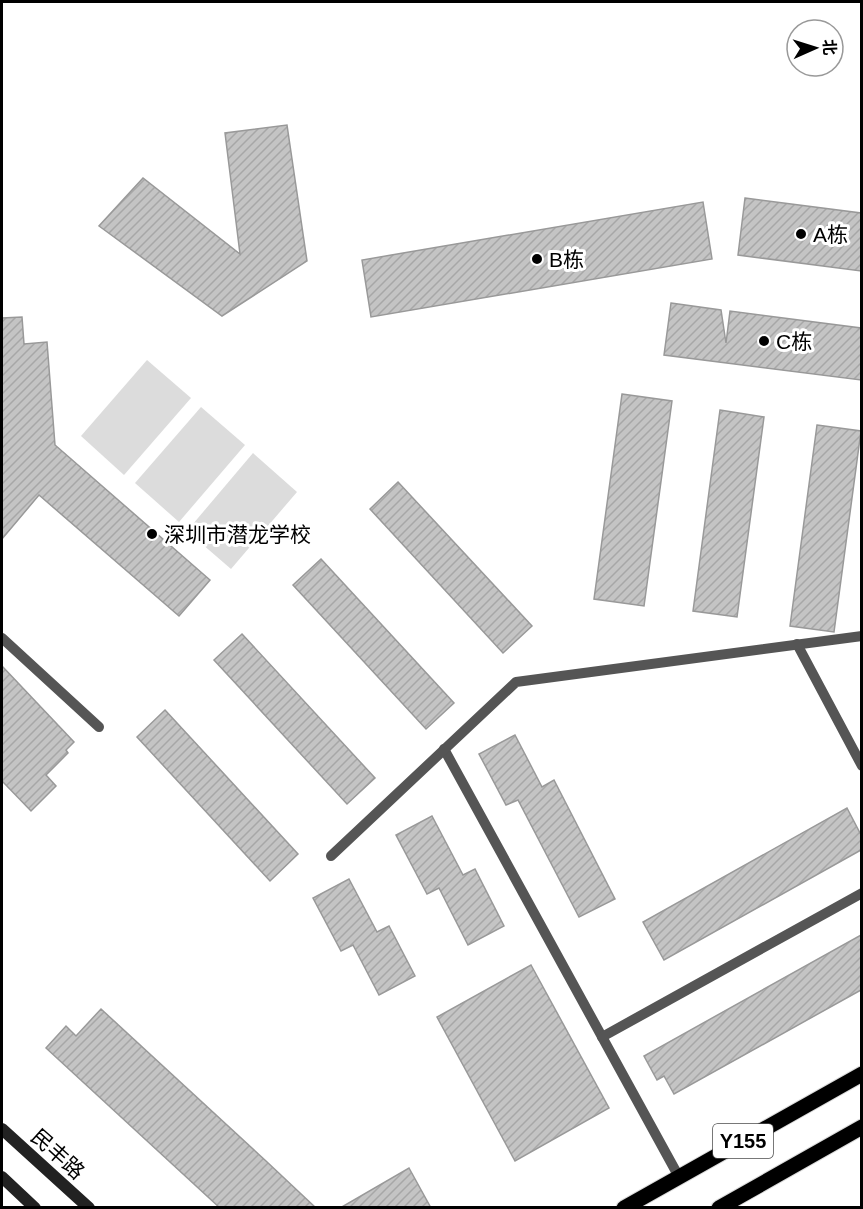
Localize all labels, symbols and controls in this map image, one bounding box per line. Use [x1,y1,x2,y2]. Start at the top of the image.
north arrow [785,18,845,78]
text: 北 [821,39,838,56]
place label: A栋 [813,223,848,246]
marker: A栋 [794,227,808,241]
place label: B栋 [549,248,584,271]
marker: B栋 [530,252,544,266]
place label: C栋 [776,330,812,353]
marker: C栋 [757,334,771,348]
place label: 深圳市潜龙学校 [164,523,311,546]
marker: 深圳市潜龙学校 [145,527,159,541]
street label: 民丰路 [27,1124,89,1184]
road number: Y155 [713,1124,773,1158]

